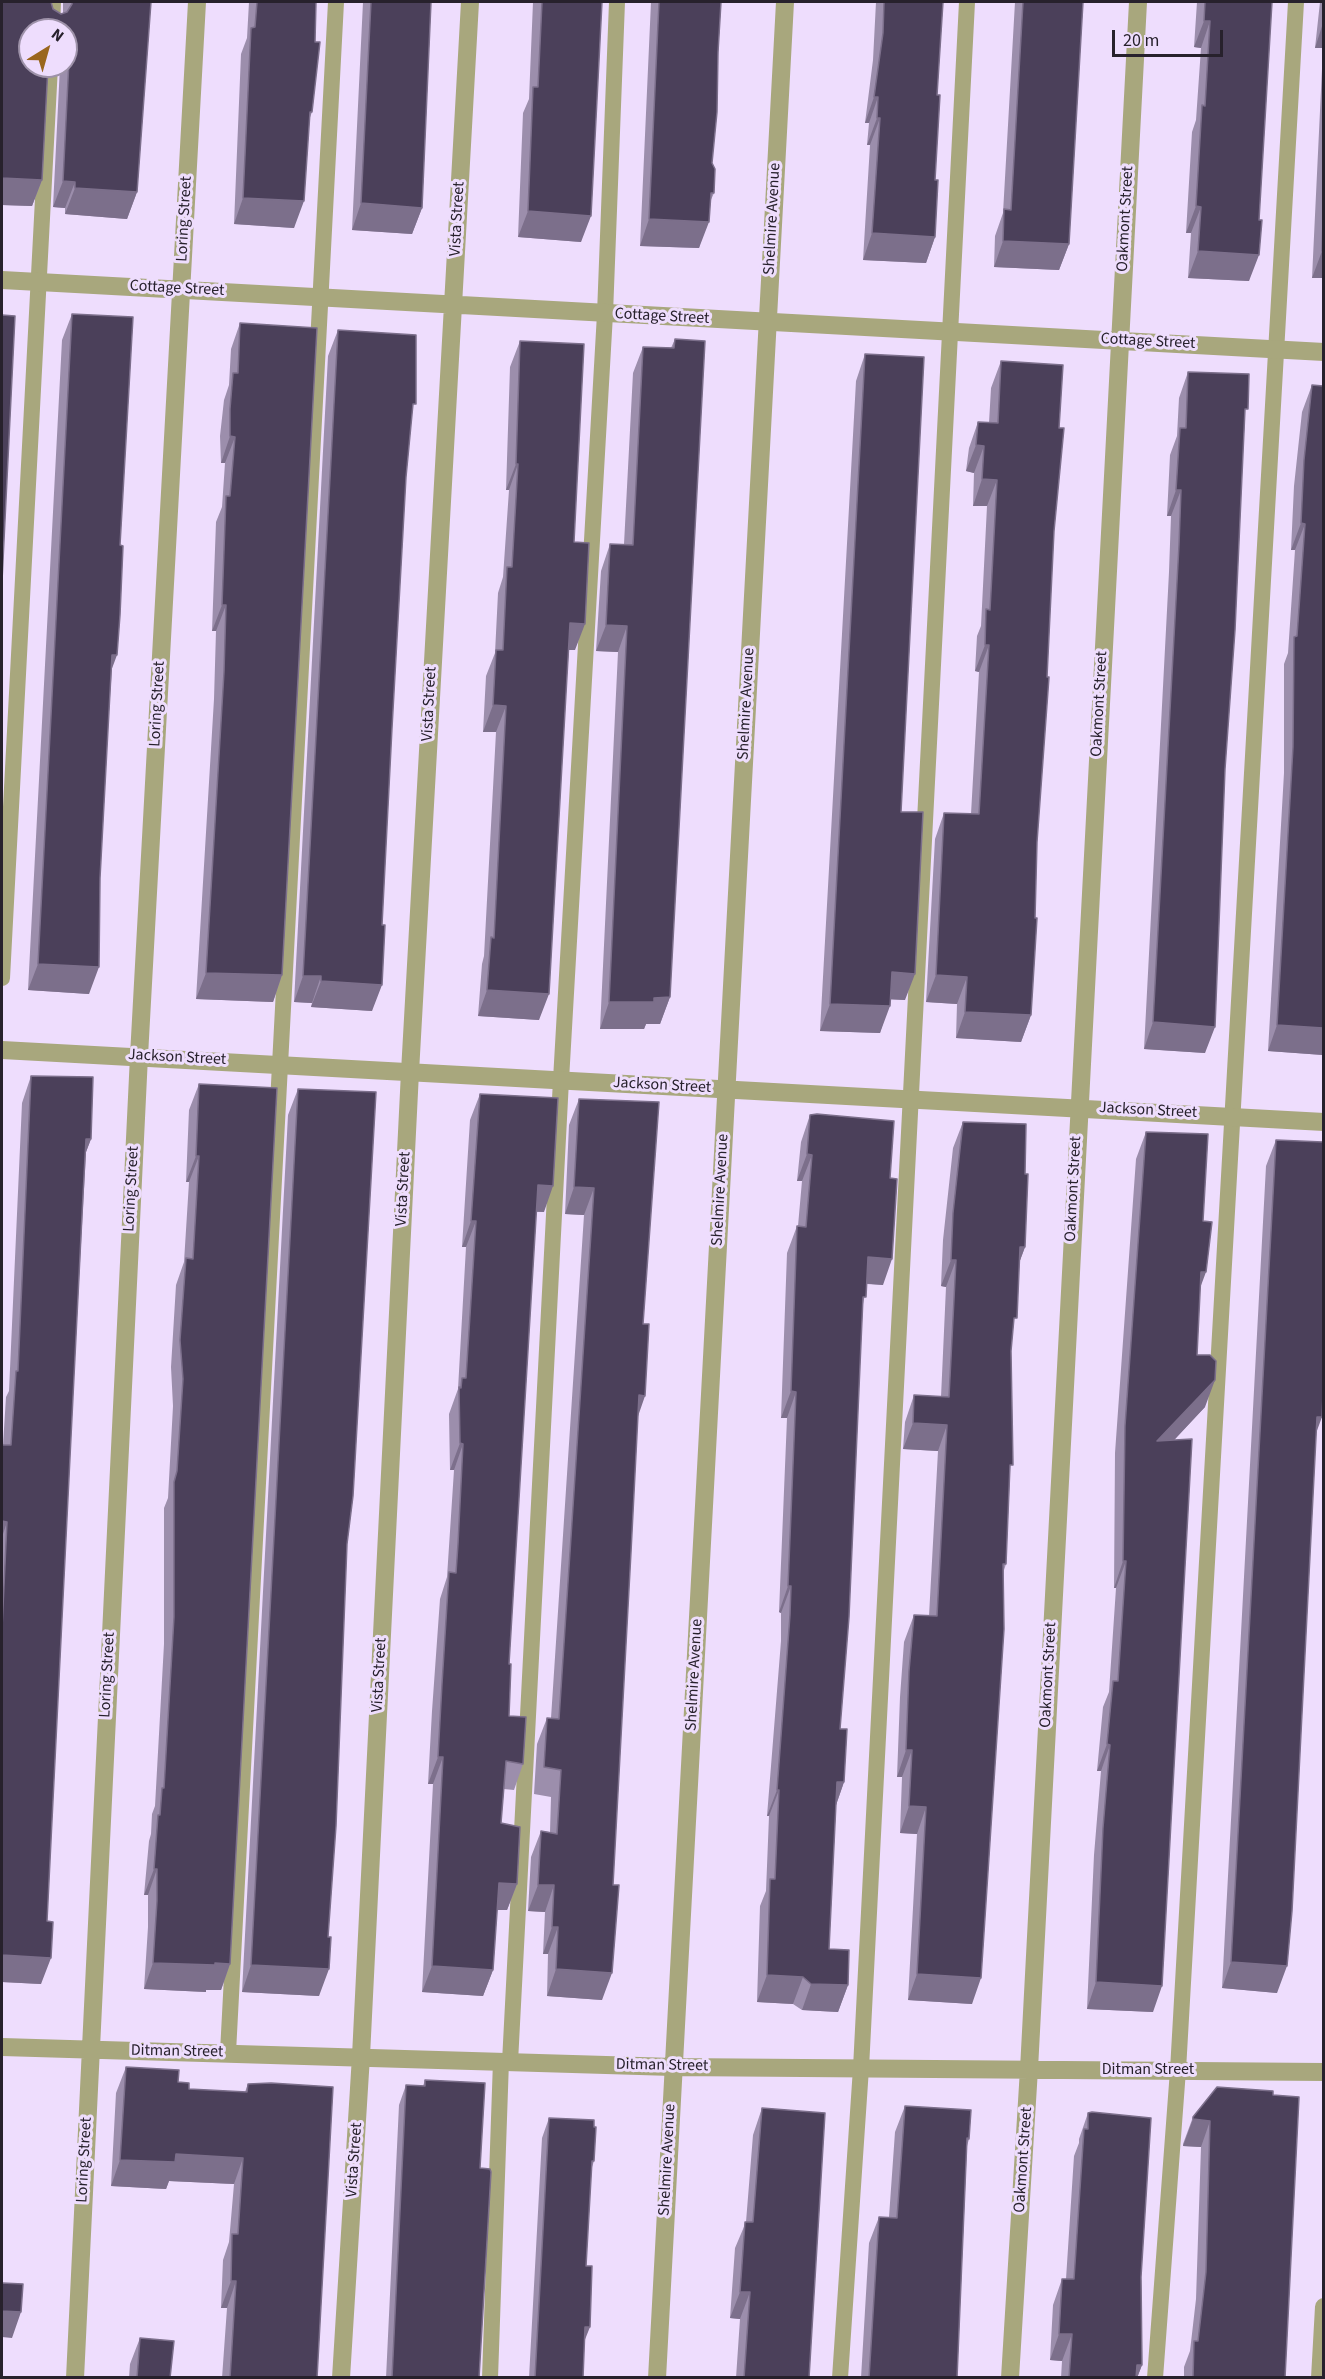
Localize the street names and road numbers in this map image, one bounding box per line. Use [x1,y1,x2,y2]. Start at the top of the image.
street label: Shelmire Avenue [760,162,786,276]
street label: Oakmont Street [1114,166,1138,272]
street label: Loring Street [173,176,197,262]
street label: Vista Street [446,181,470,257]
street label: Cottage Street [129,277,225,301]
street label: Cottage Street [614,305,710,329]
street label: Cottage Street [1100,330,1196,354]
street label: Shelmire Avenue [734,647,760,761]
street label: Oakmont Street [1088,651,1112,757]
street label: Loring Street [146,661,170,747]
street label: Vista Street [418,666,442,742]
street label: Jackson Street [127,1046,227,1070]
street label: Jackson Street [612,1074,712,1098]
street label: Jackson Street [1098,1099,1198,1123]
street label: Shelmire Avenue [708,1133,734,1247]
street label: Oakmont Street [1062,1136,1086,1242]
street label: Loring Street [120,1146,144,1232]
street label: Vista Street [392,1151,416,1227]
street label: Shelmire Avenue [682,1618,708,1732]
street label: Oakmont Street [1037,1622,1061,1728]
street label: Loring Street [96,1632,120,1718]
street label: Vista Street [368,1637,392,1713]
street label: Ditman Street [131,2042,223,2062]
street label: Ditman Street [616,2056,708,2076]
street label: Ditman Street [1102,2060,1194,2080]
street label: Shelmire Avenue [655,2103,681,2217]
street label: Oakmont Street [1011,2106,1037,2214]
street label: Loring Street [73,2117,97,2203]
street label: Vista Street [343,2122,367,2198]

